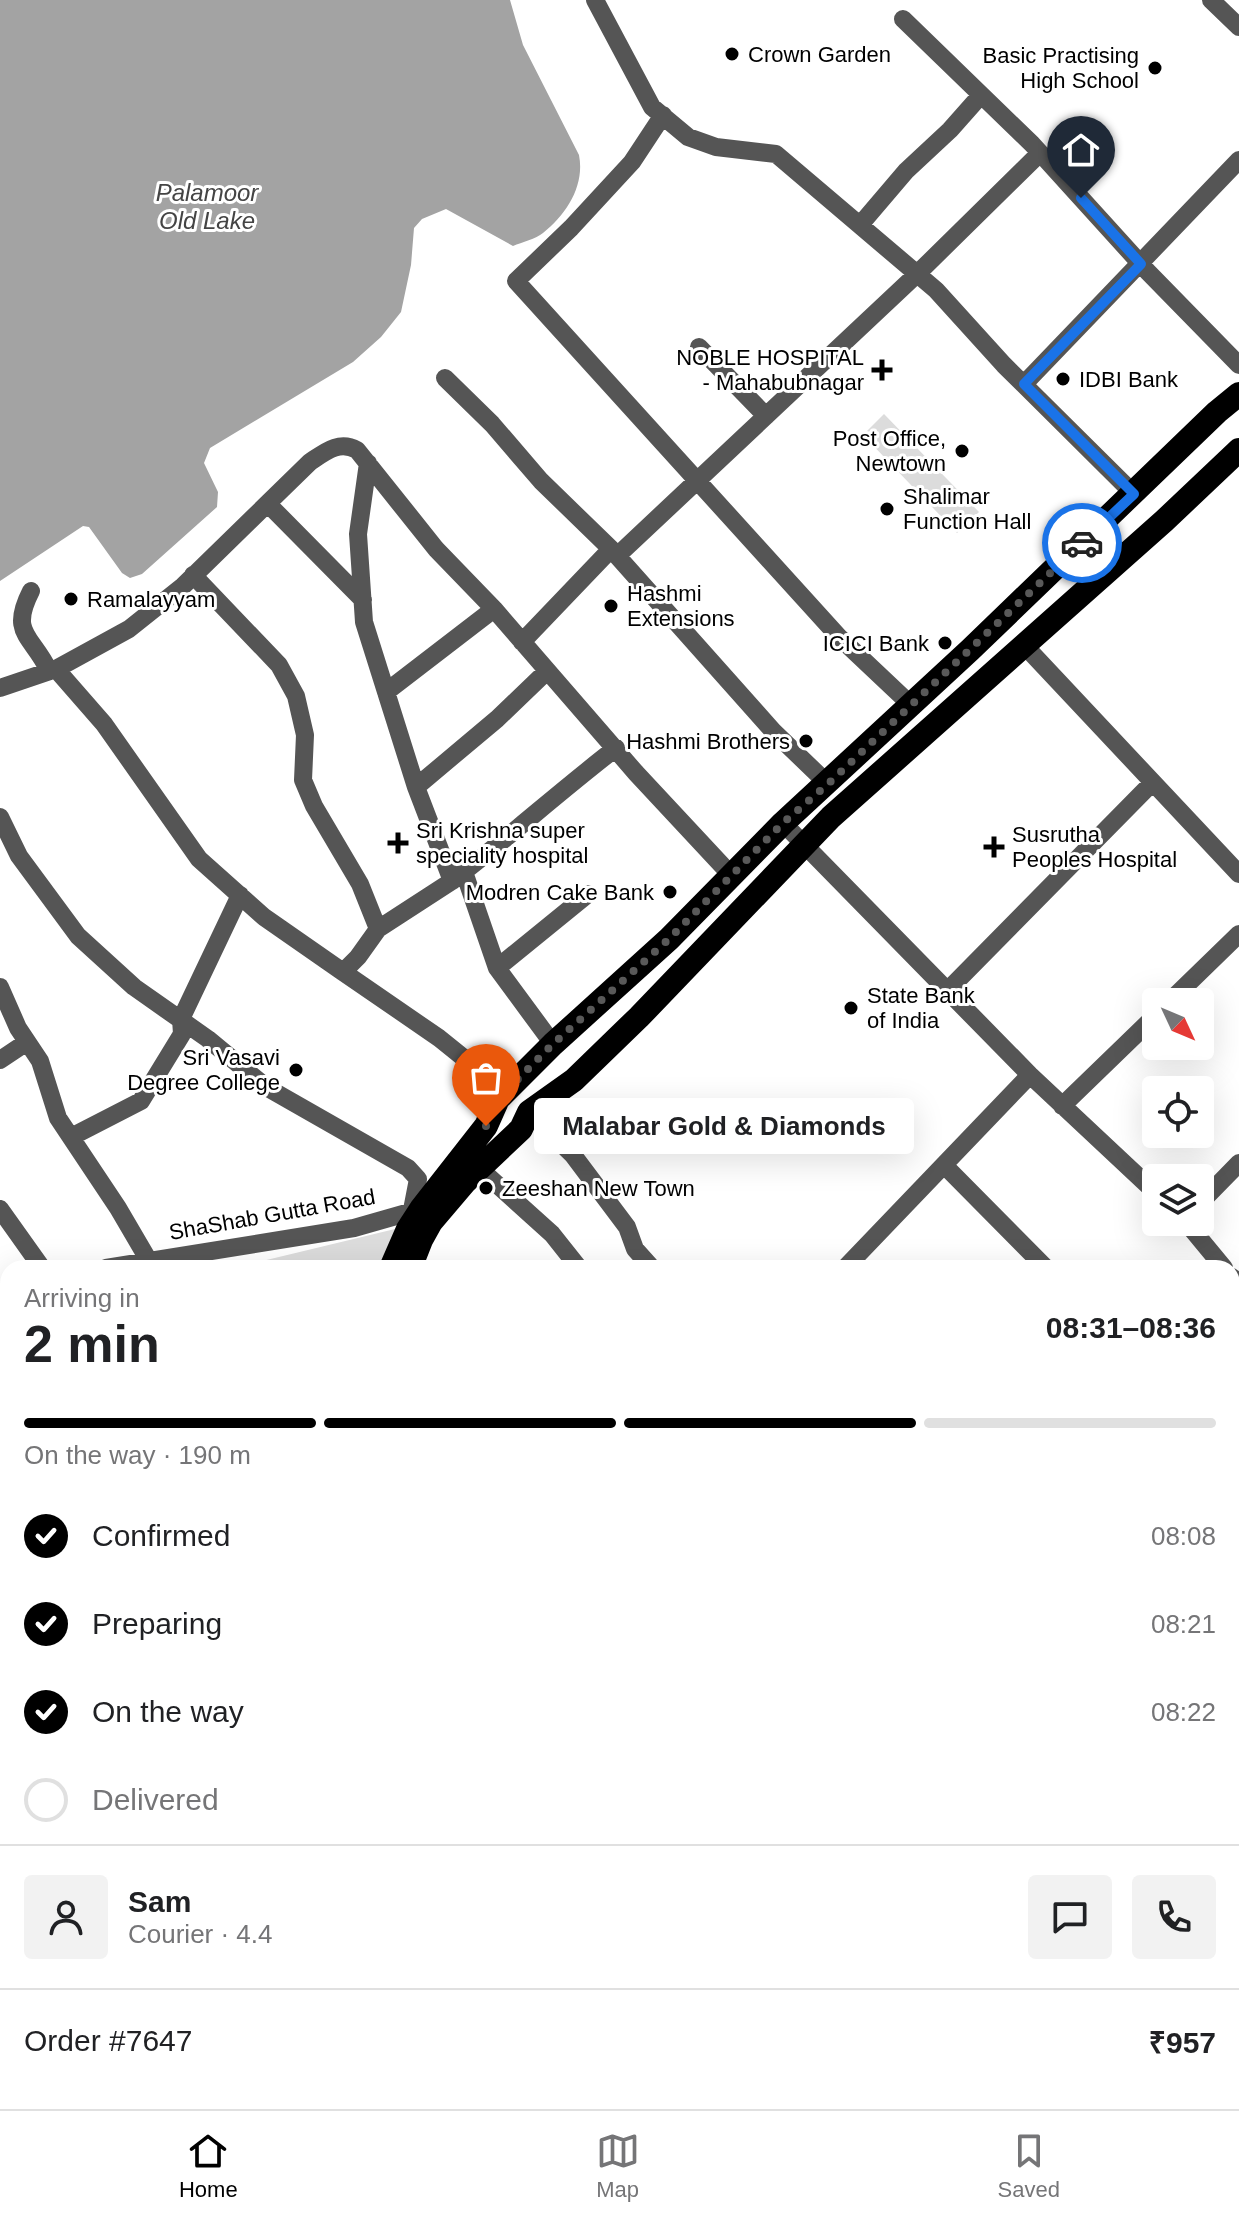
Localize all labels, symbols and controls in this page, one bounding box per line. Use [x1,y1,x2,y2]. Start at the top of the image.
place label: Crown Garden [748,42,891,67]
place label: Basic Practising High School [982,43,1139,93]
marker: Crown Garden [723,45,741,63]
marker: Basic Practising High School [1146,59,1164,77]
pin [1047,116,1115,198]
icon: home [1059,128,1103,172]
water label: Palamoor Old Lake [156,179,259,234]
place label: NOBLE HOSPITAL - Mahabubnagar [676,345,864,395]
marker: NOBLE HOSPITAL - Mahabubnagar [871,359,893,381]
place label: IDBI Bank [1079,367,1179,392]
marker: IDBI Bank [1054,370,1072,388]
place label: Post Office, Newtown [833,426,946,476]
marker: Post Office, Newtown [953,442,971,460]
place label: Shalimar Function Hall [903,484,1031,534]
marker: Shalimar Function Hall [878,500,896,518]
courier [1042,503,1122,583]
icon: car [1060,521,1104,565]
place label: Hashmi Extensions [627,581,735,631]
place label: Ramalayyam [87,587,215,612]
marker: Ramalayyam [62,590,80,608]
marker: Hashmi Extensions [602,597,620,615]
place label: ICICI Bank [823,631,930,656]
marker: ICICI Bank [936,634,954,652]
place label: Hashmi Brothers [626,729,790,754]
marker: Hashmi Brothers [797,732,815,750]
place label: Sri Krishna super speciality hospital [416,818,588,868]
place label: Susrutha Peoples Hospital [1012,822,1177,872]
marker: Sri Krishna super speciality hospital [387,832,409,854]
marker: Susrutha Peoples Hospital [983,836,1005,858]
place label: Modren Cake Bank [466,880,655,905]
marker: Modren Cake Bank [661,883,679,901]
place label: State Bank of India [867,983,976,1033]
north arrow [1142,988,1214,1060]
map controls [1142,988,1214,1236]
marker: State Bank of India [842,999,860,1017]
pin [452,1044,520,1126]
place label: Sri Vasavi Degree College [127,1045,280,1095]
icon: bag [464,1056,508,1100]
marker: Sri Vasavi Degree College [287,1061,305,1079]
button: locate [1142,1076,1214,1148]
callout: Malabar Gold & Diamonds [534,1098,914,1154]
text: Malabar Gold & Diamonds [562,1111,886,1141]
button: layers [1142,1164,1214,1236]
place label: Zeeshan New Town [502,1176,695,1201]
marker: Zeeshan New Town [477,1179,495,1197]
street label: ShaShab Gutta Road [167,1184,377,1245]
text: Arriving in [24,1283,140,1313]
text: 08:31–08:36 [1046,1311,1216,1344]
text: 2 min [24,1315,160,1373]
text: On the way · 190 m [24,1440,251,1470]
icon: check [24,1514,68,1558]
text: Confirmed [92,1519,230,1552]
text: 08:08 [1151,1521,1216,1551]
icon: check [24,1602,68,1646]
text: Preparing [92,1607,222,1640]
text: 08:21 [1151,1609,1216,1639]
icon: check [24,1690,68,1734]
text: On the way [92,1695,244,1728]
text: 08:22 [1151,1697,1216,1727]
text: Delivered [92,1783,219,1816]
button: person [24,1875,108,1959]
button: chat [1028,1875,1112,1959]
button: phone [1132,1875,1216,1959]
text: Sam [128,1885,191,1918]
text: Courier · 4.4 [128,1919,273,1949]
text: Order #7647 [24,2024,192,2057]
text: ₹957 [1149,2026,1216,2059]
tab: Home [179,2129,238,2203]
tab: Map [596,2129,640,2203]
tab: Saved [998,2129,1060,2203]

